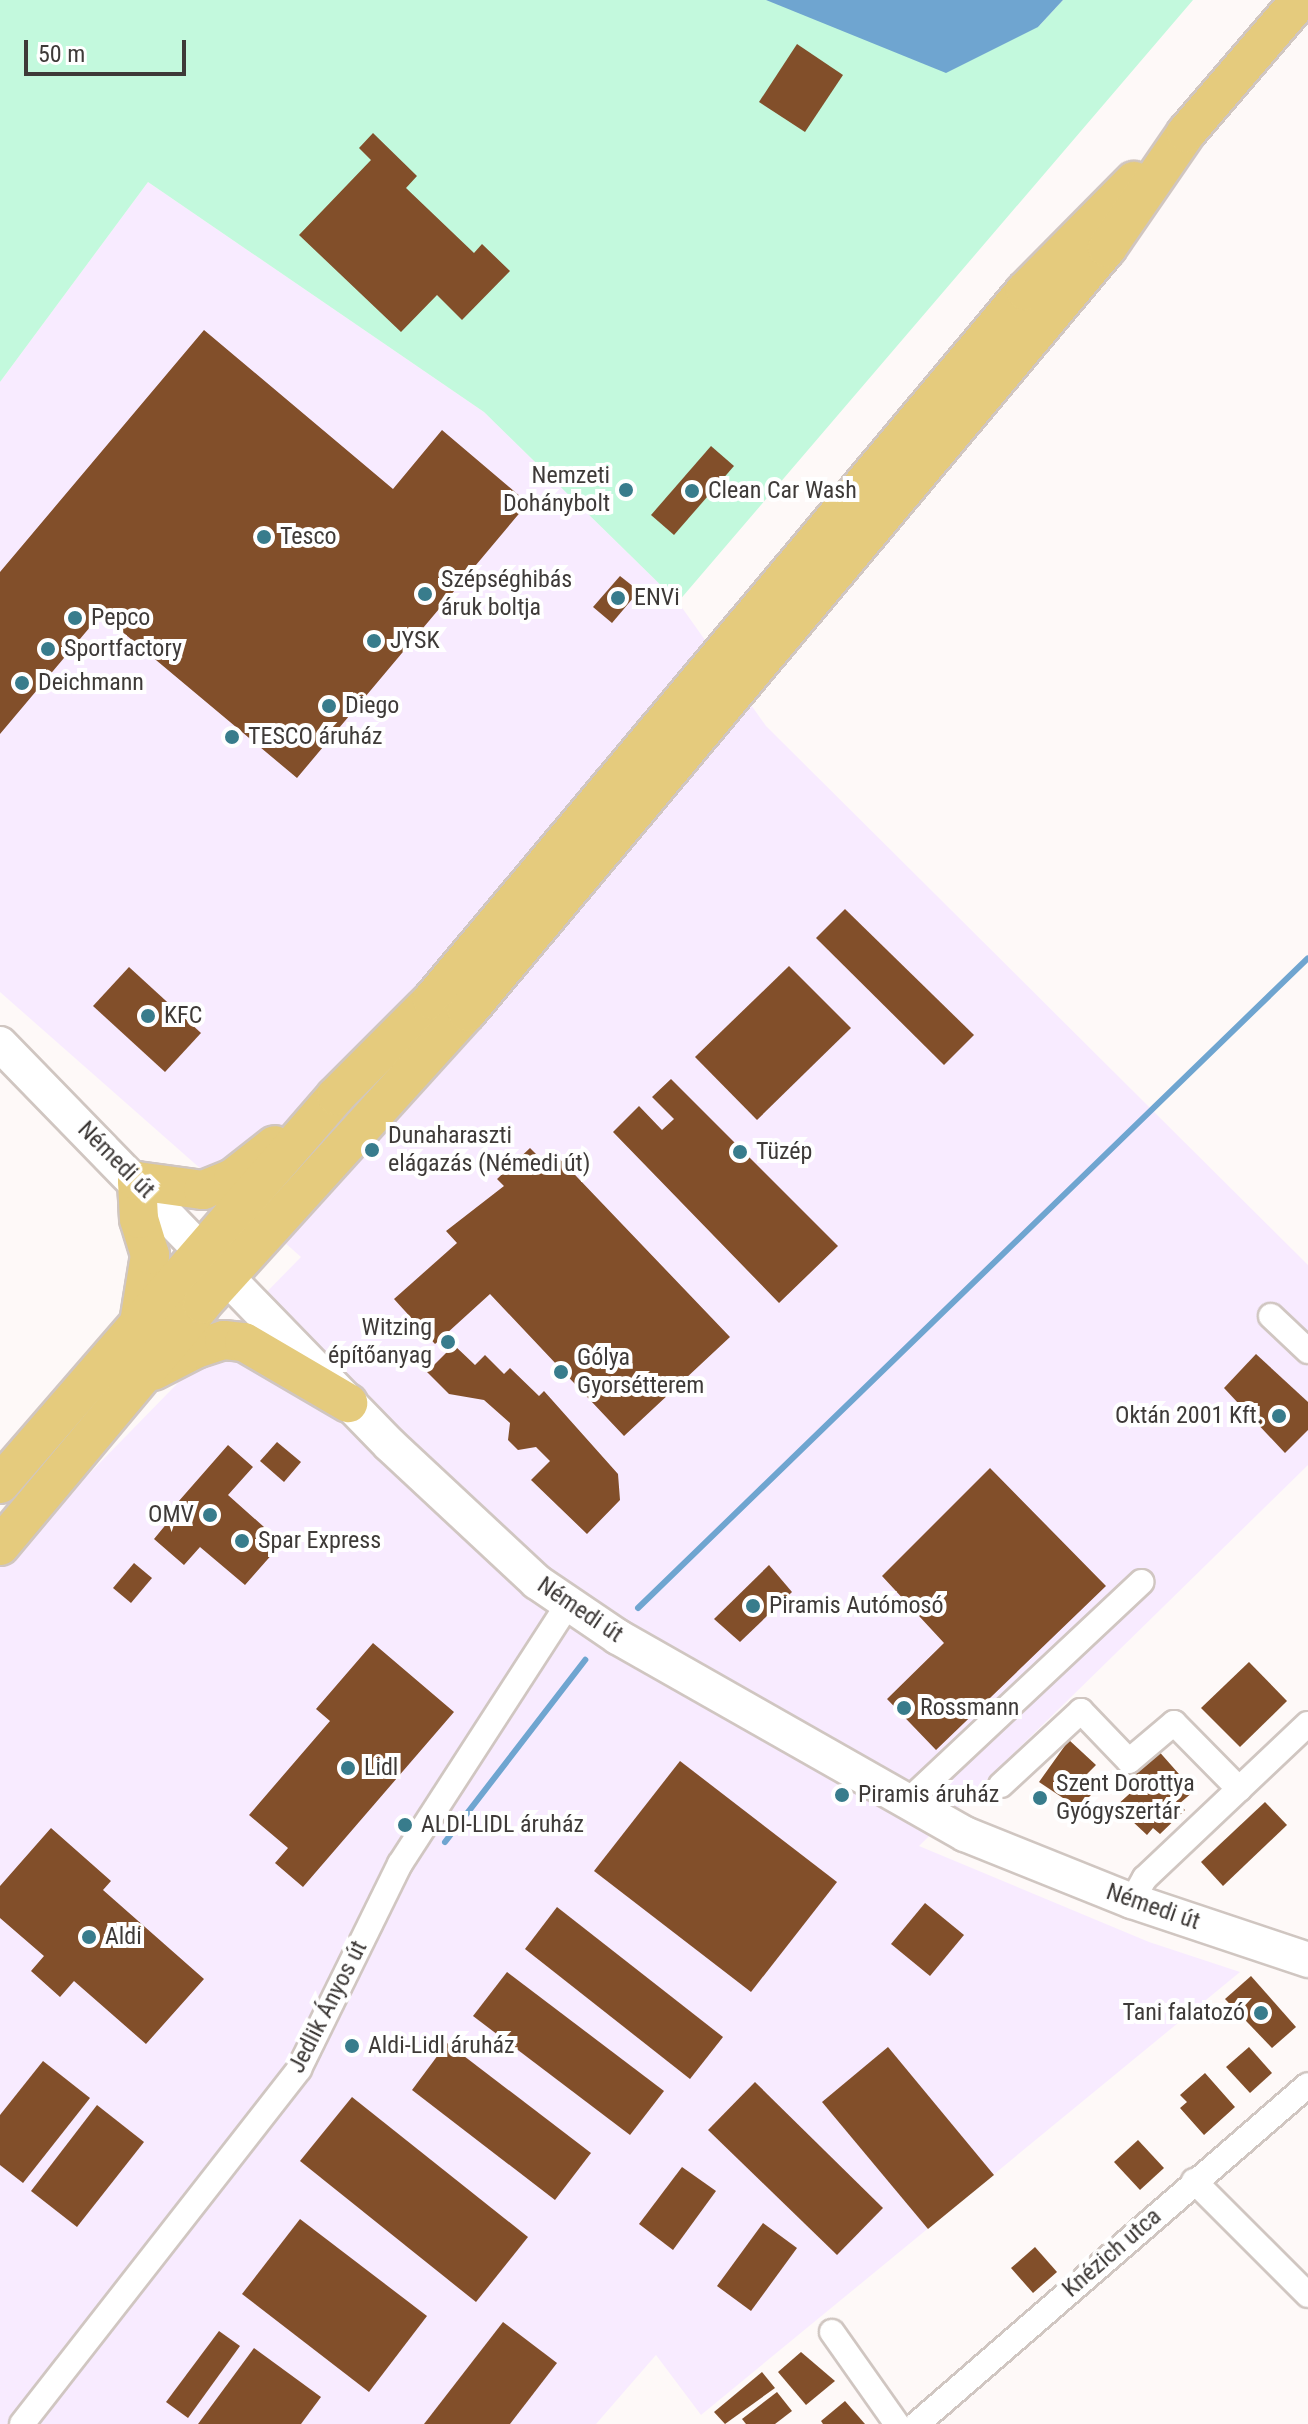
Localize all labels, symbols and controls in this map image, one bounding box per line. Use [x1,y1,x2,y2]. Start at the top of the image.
scale bar [28,24,190,74]
text: 50 m [38,40,85,68]
place label: Nemzeti Dohánybolt [503,462,610,518]
place label: Clean Car Wash [708,477,857,505]
marker: Nemzeti Dohánybolt [617,481,635,499]
marker: Clean Car Wash [683,482,701,500]
place label: Tesco [280,523,337,551]
marker: Tesco [255,528,273,546]
place label: Szépséghibás áruk boltja [441,566,572,622]
place label: ENVi [634,584,680,612]
marker: Szépséghibás áruk boltja [416,585,434,603]
marker: ENVi [609,589,627,607]
place label: Pepco [91,604,150,632]
marker: Pepco [66,609,84,627]
place label: JYSK [390,627,440,655]
marker: JYSK [365,632,383,650]
place label: Sportfactory [64,635,182,663]
marker: Sportfactory [39,640,57,658]
place label: Deichmann [38,669,144,697]
marker: Deichmann [13,674,31,692]
place label: Diego [345,692,399,720]
marker: Diego [320,697,338,715]
place label: TESCO áruház [248,723,382,751]
marker: TESCO áruház [223,728,241,746]
place label: KFC [164,1002,202,1030]
marker: KFC [139,1007,157,1025]
street label: Némedi út [71,1115,161,1205]
place label: Dunaharaszti elágazás (Némedi út) [388,1122,590,1178]
place label: Tüzép [756,1138,812,1166]
marker: Dunaharaszti elágazás (Némedi út) [363,1141,381,1159]
marker: Tüzép [731,1143,749,1161]
place label: Witzing építőanyag [328,1314,432,1370]
marker: Witzing építőanyag [439,1333,457,1351]
place label: Gólya Gyorsétterem [577,1344,704,1400]
marker: Gólya Gyorsétterem [552,1363,570,1381]
place label: Oktán 2001 Kft. [1115,1402,1263,1430]
marker: Oktán 2001 Kft. [1270,1407,1288,1425]
place label: OMV [148,1501,194,1529]
marker: OMV [201,1506,219,1524]
place label: Spar Express [258,1527,381,1555]
marker: Spar Express [233,1532,251,1550]
street label: Némedi út [532,1571,628,1649]
place label: Piramis Autómosó [769,1592,944,1620]
marker: Piramis Autómosó [744,1597,762,1615]
place label: Rossmann [920,1694,1019,1722]
marker: Rossmann [895,1699,913,1717]
place label: Lidl [364,1754,398,1782]
marker: Lidl [339,1759,357,1777]
place label: Szent Dorottya Gyógyszertár [1056,1770,1195,1826]
place label: Piramis áruház [858,1781,999,1809]
marker: Piramis áruház [833,1786,851,1804]
marker: Szent Dorottya Gyógyszertár [1031,1789,1049,1807]
place label: ALDI-LIDL áruház [421,1811,584,1839]
marker: ALDI-LIDL áruház [396,1816,414,1834]
street label: Némedi út [1102,1878,1204,1936]
place label: Aldi [105,1923,142,1951]
marker: Aldi [80,1928,98,1946]
street label: Jedlik Ányos út [282,1936,374,2078]
place label: Tani falatozó [1122,1999,1245,2027]
marker: Tani falatozó [1252,2004,1270,2022]
place label: Aldi-Lidl áruház [368,2032,515,2060]
marker: Aldi-Lidl áruház [343,2037,361,2055]
street label: Knézich utca [1057,2202,1167,2304]

